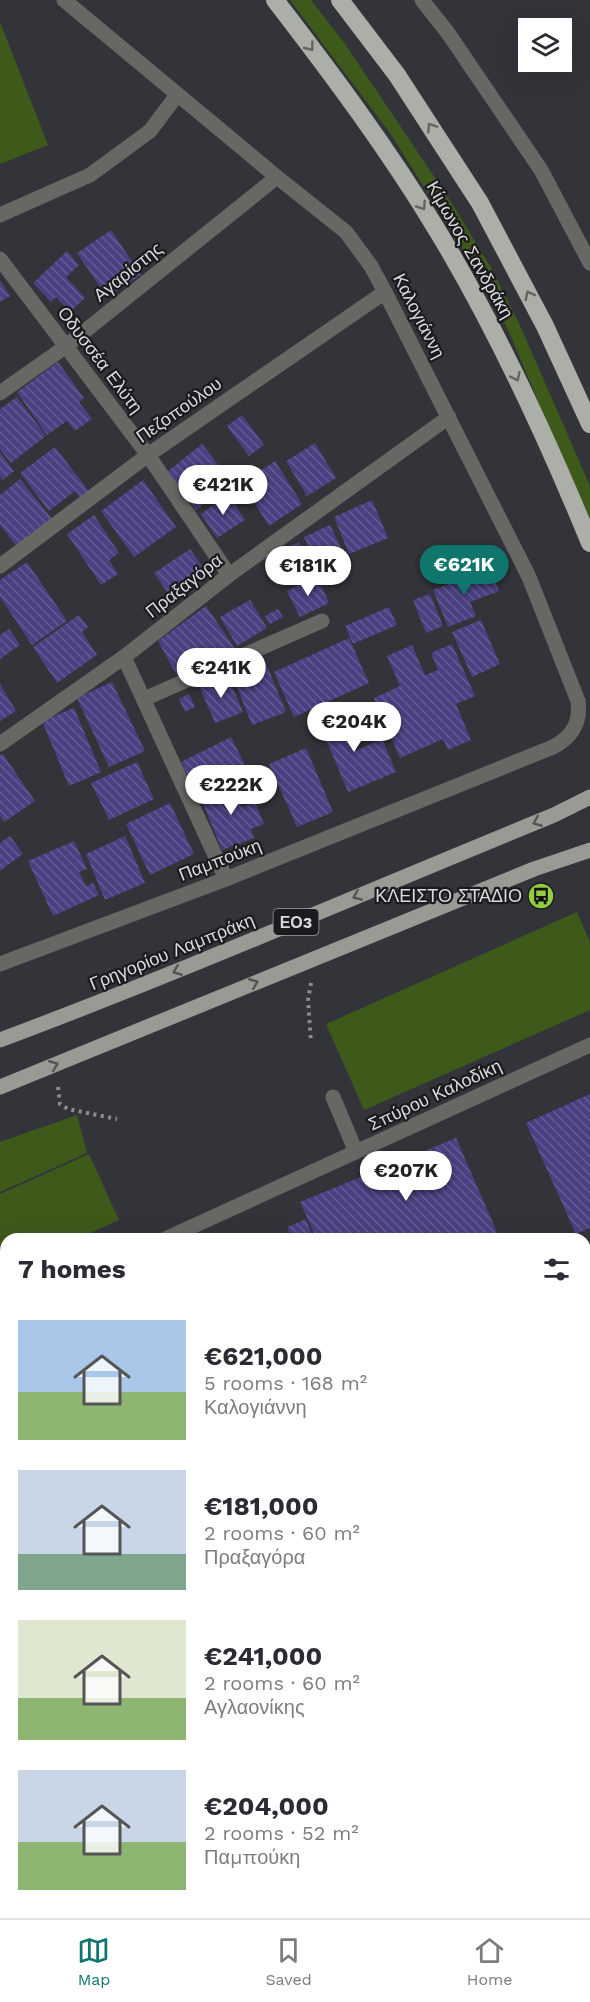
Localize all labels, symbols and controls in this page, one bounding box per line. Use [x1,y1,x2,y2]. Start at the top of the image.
map controls [518,18,572,72]
button: layers [518,18,572,72]
one-way arrow [303,40,314,51]
one-way arrow [427,123,438,134]
street label: Κίμωνος Σανδράκη [423,177,518,322]
one-way arrow [415,200,426,211]
street label: Αγαρίστης [89,237,166,306]
street label: Καλογιάννη [389,270,450,362]
one-way arrow [524,291,536,302]
street label: Οδυσσέα Ελύτη [53,302,147,417]
one-way arrow [508,371,520,382]
street label: Πεζοπούλου [132,372,225,447]
pin: €421K [181,465,265,516]
text: €421K [192,472,254,496]
pin: €621K [422,545,506,596]
pin: €181K [266,546,350,597]
street label: Πραξαγόρα [141,549,226,622]
text: €621K [434,552,494,576]
text: €181K [279,553,337,577]
pin: €241K [179,648,263,699]
text: €241K [191,655,251,679]
pin: €204K [312,702,396,753]
text: €204K [321,709,387,733]
pin: €222K [189,765,273,816]
text: €222K [199,772,263,796]
one-way arrow [532,815,543,827]
street label: Παμπούκη [176,834,264,885]
bus stop icon: ΚΛΕΙΣΤΟ ΣΤΑΔΙΟ [526,881,556,911]
place label: ΚΛΕΙΣΤΟ ΣΤΑΔΙΟ [375,885,522,906]
one-way arrow [352,889,363,901]
street label: Γρηγορίου Λαμπράκη [86,909,257,994]
road number: ΕΟ3 [274,909,318,935]
one-way arrow [172,964,183,976]
one-way arrow [248,978,259,990]
street label: Σπύρου Καλοδίκη [365,1055,505,1135]
one-way arrow [48,1060,59,1072]
pin: €207K [364,1151,448,1202]
text: €207K [374,1158,438,1182]
icon: filters [540,1253,573,1286]
text: 7 homes [18,1254,126,1284]
text: €621,000 [204,1341,323,1371]
icon: home [66,1344,138,1416]
text: 5 rooms · 168 m² [204,1371,367,1395]
text: Καλογιάννη [204,1395,307,1419]
text: €181,000 [204,1491,319,1521]
icon: home [66,1494,138,1566]
text: 2 rooms · 60 m² [204,1521,360,1545]
text: Πραξαγόρα [204,1545,305,1569]
text: €241,000 [204,1641,322,1671]
icon: home [66,1644,138,1716]
text: 2 rooms · 60 m² [204,1671,360,1695]
text: Αγλαονίκης [204,1695,305,1719]
text: €204,000 [204,1791,329,1821]
icon: home [66,1794,138,1866]
text: 2 rooms · 52 m² [204,1821,359,1845]
text: Παμπούκη [204,1845,300,1869]
tab: Map [77,1934,110,1989]
tab: Saved [265,1934,312,1989]
tab: Home [467,1934,513,1989]

